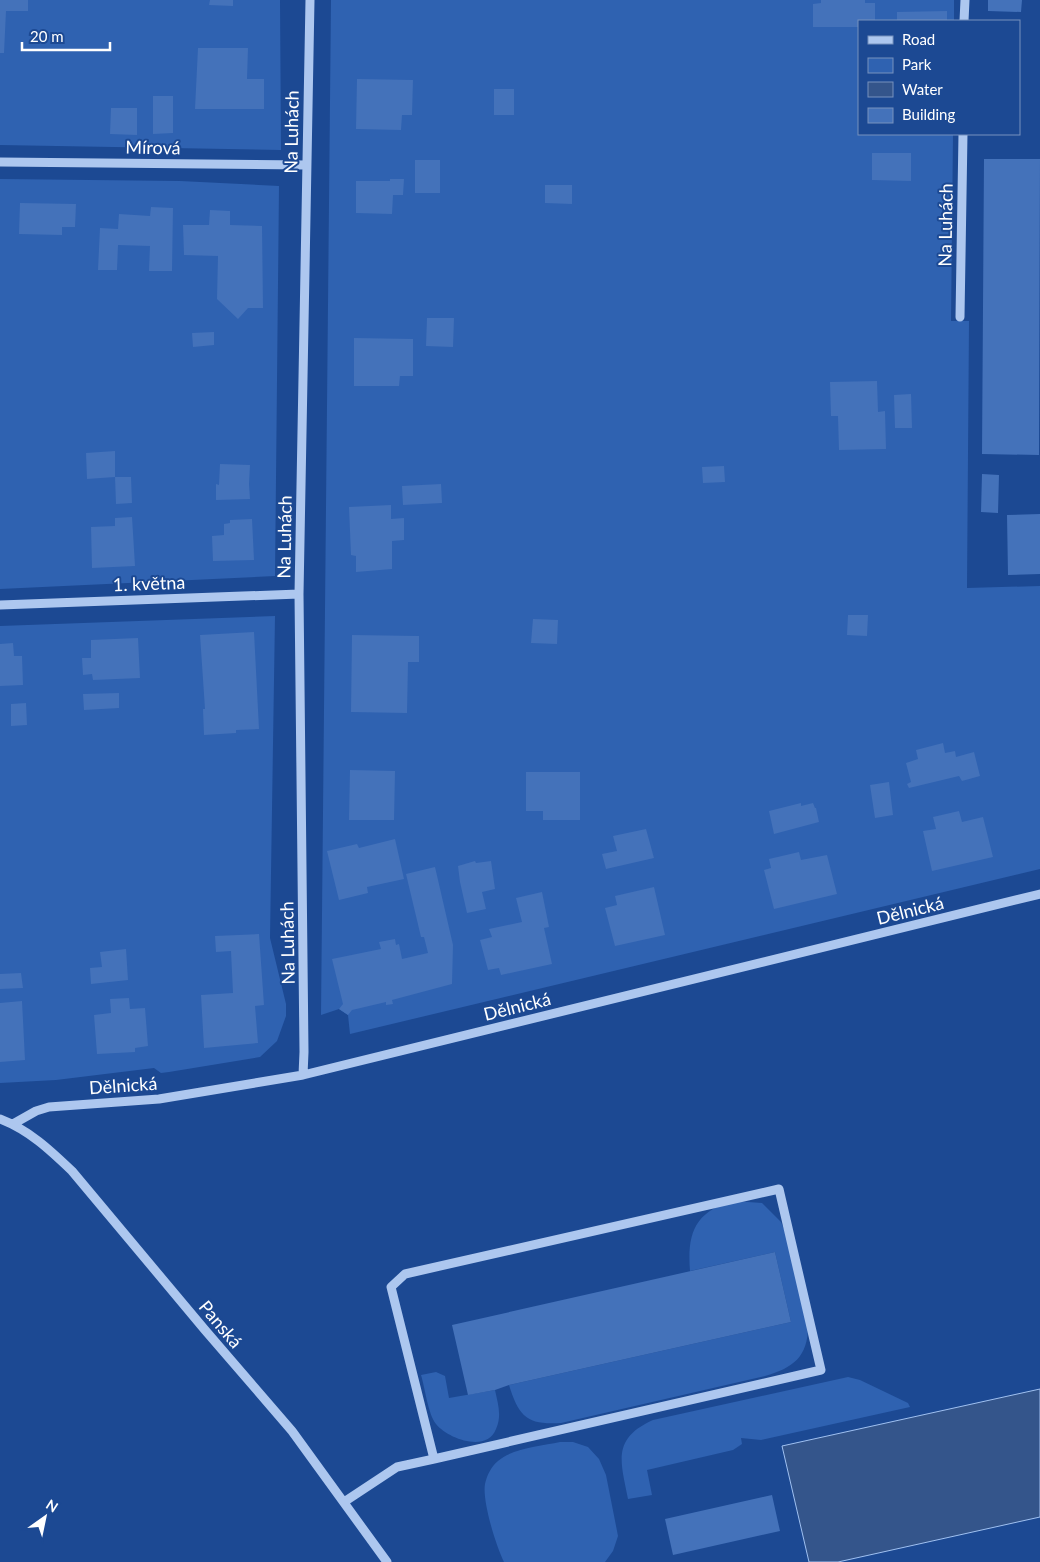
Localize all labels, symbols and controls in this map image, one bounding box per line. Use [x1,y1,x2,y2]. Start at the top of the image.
scale bar [22,20,110,52]
legend [858,20,1020,135]
text: 20 m [30,27,64,45]
text: Road [902,30,935,48]
text: Park [902,55,932,73]
text: Water [902,80,943,98]
street label: Na Luhách [279,90,303,174]
text: Building [902,105,955,123]
street label: Mírová [125,136,181,158]
street label: Na Luhách [933,183,957,267]
street label: Na Luhách [272,495,296,579]
street label: 1. května [112,571,186,595]
street label: Dělnická [874,891,946,929]
street label: Na Luhách [275,901,299,985]
street label: Dělnická [481,987,553,1025]
street label: Dělnická [88,1072,158,1098]
street label: Panská [195,1296,247,1352]
north arrow [20,1492,70,1542]
text: N [43,1496,62,1516]

